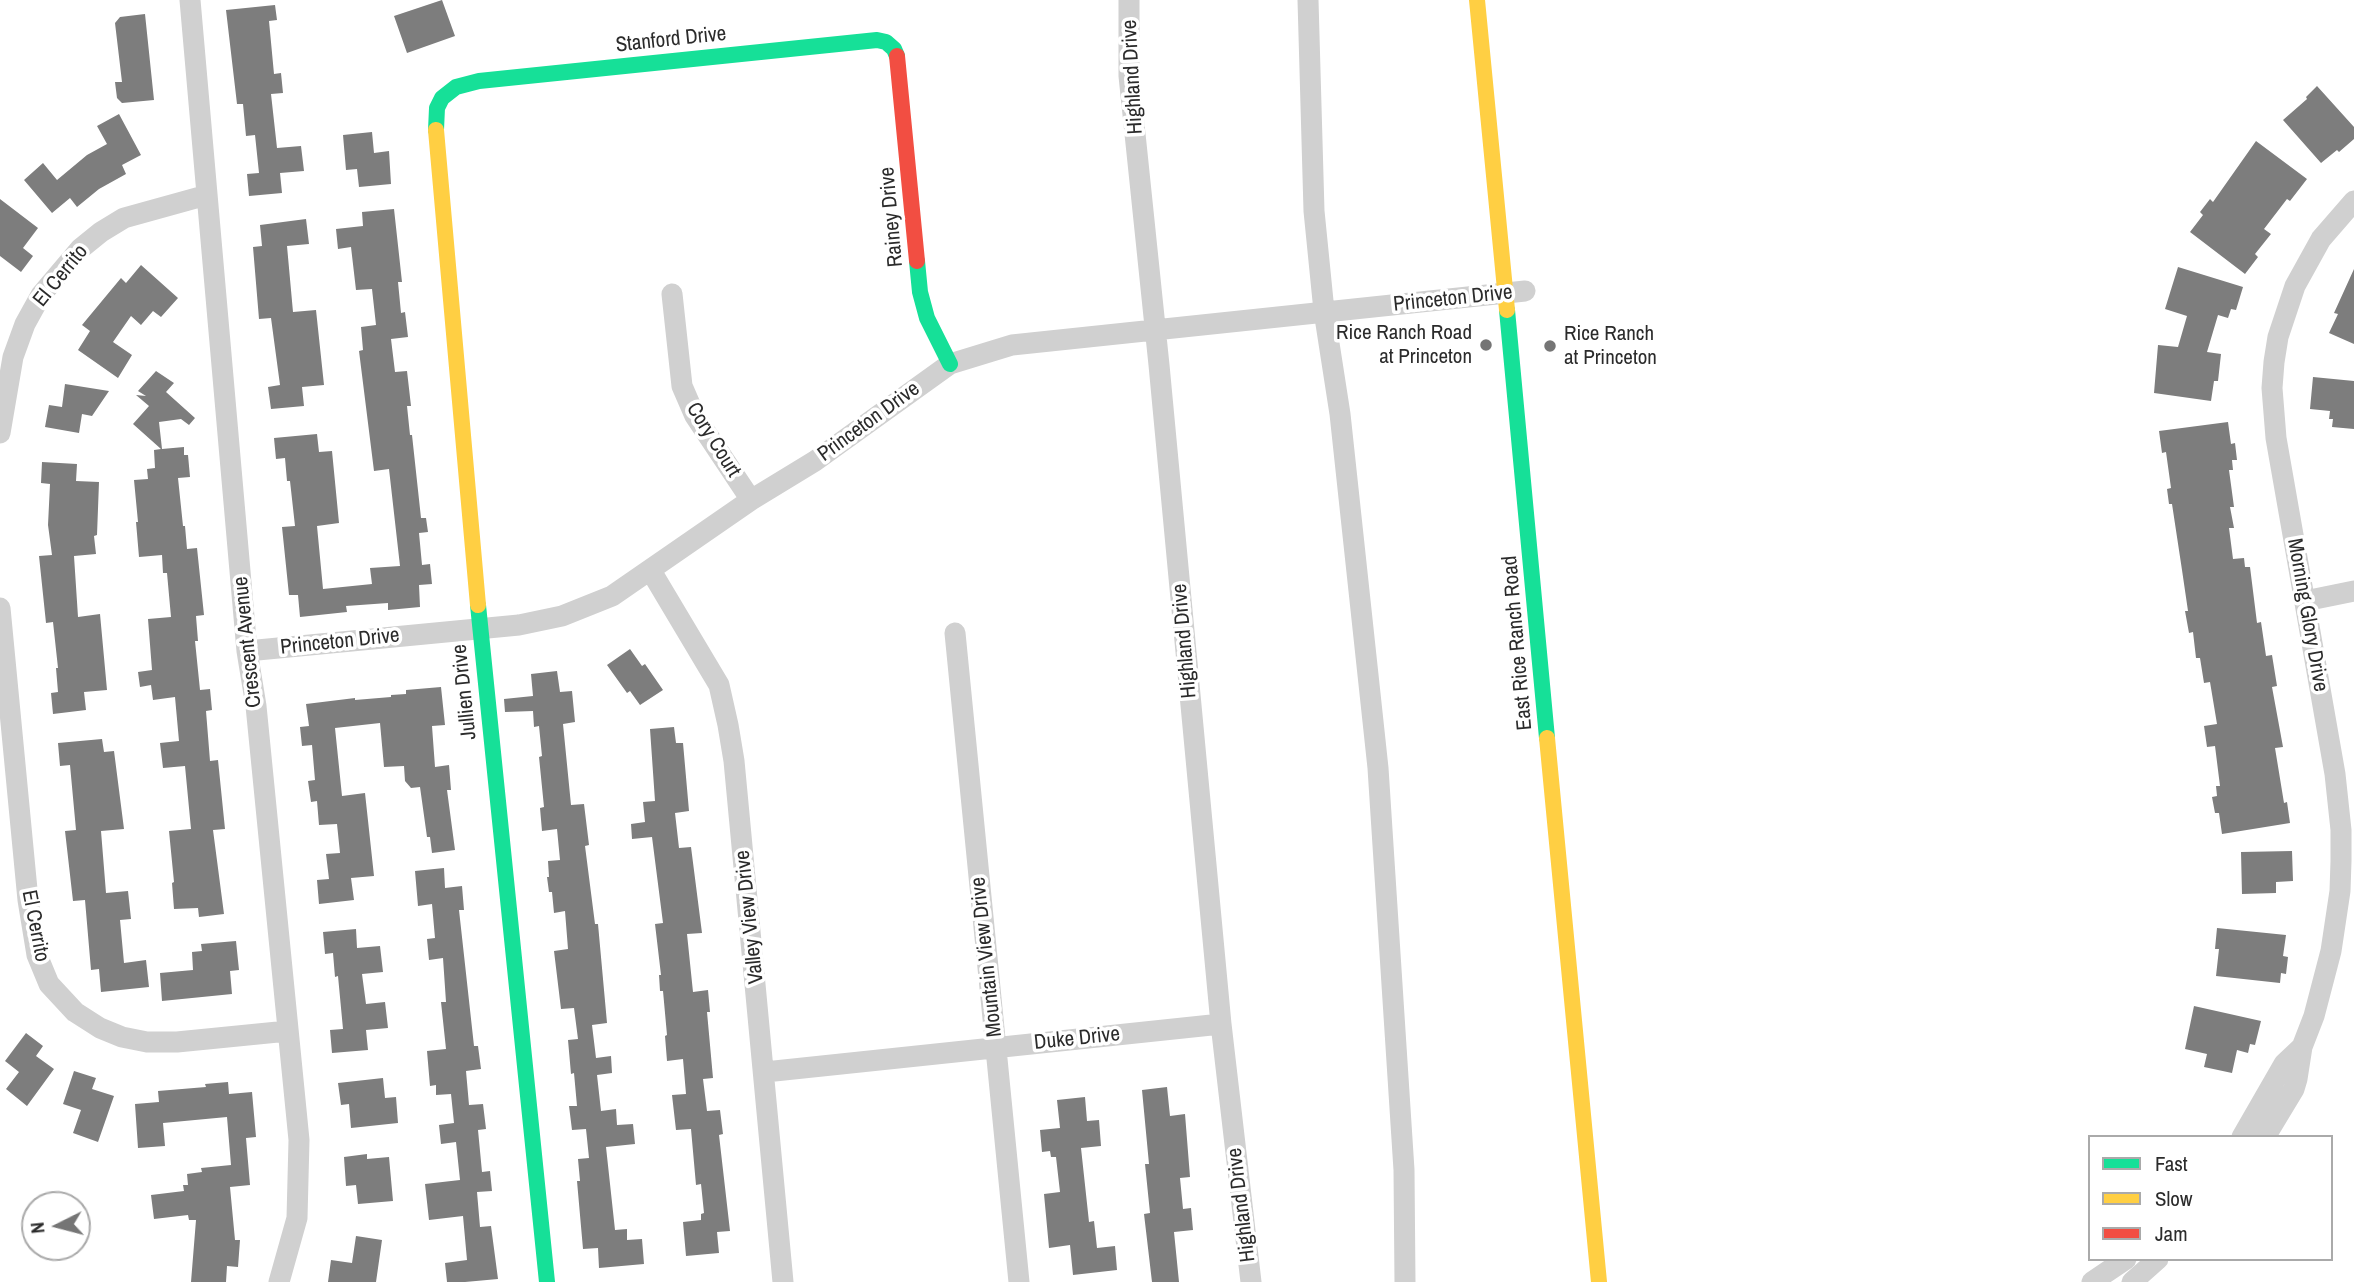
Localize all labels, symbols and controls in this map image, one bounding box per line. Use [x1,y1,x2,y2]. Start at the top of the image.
street label: Highland Drive [1117,19,1149,135]
street label: Stanford Drive [614,22,728,58]
street label: Rainey Drive [875,166,909,268]
street label: El Cerrito [28,240,94,312]
street label: Princeton Drive [1392,280,1514,318]
place label: Rice Ranch Road at Princeton [1336,320,1472,370]
place label: Rice Ranch at Princeton [1564,321,1657,371]
marker: Rice Ranch Road at Princeton [1478,337,1494,353]
marker: Rice Ranch at Princeton [1542,338,1558,354]
street label: Princeton Drive [813,377,925,467]
street label: Cory Court [680,398,746,482]
street label: Morning Glory Drive [2281,536,2333,694]
street label: East Rice Ranch Road [1498,555,1538,731]
street label: Crescent Avenue [229,575,267,709]
street label: Highland Drive [1167,583,1203,699]
street label: Princeton Drive [279,623,401,661]
street label: Jullien Drive [447,643,483,741]
street label: Valley View Drive [730,849,770,985]
street label: Mountain View Drive [966,876,1008,1038]
street label: El Cerrito [16,888,54,964]
street label: Duke Drive [1033,1022,1121,1056]
legend [2088,1135,2333,1261]
street label: Highland Drive [1222,1146,1262,1264]
text: Fast [2155,1149,2188,1178]
text: Slow [2155,1184,2192,1213]
north arrow [21,1191,91,1261]
text: Jam [2155,1219,2188,1248]
text: N [24,1221,51,1235]

